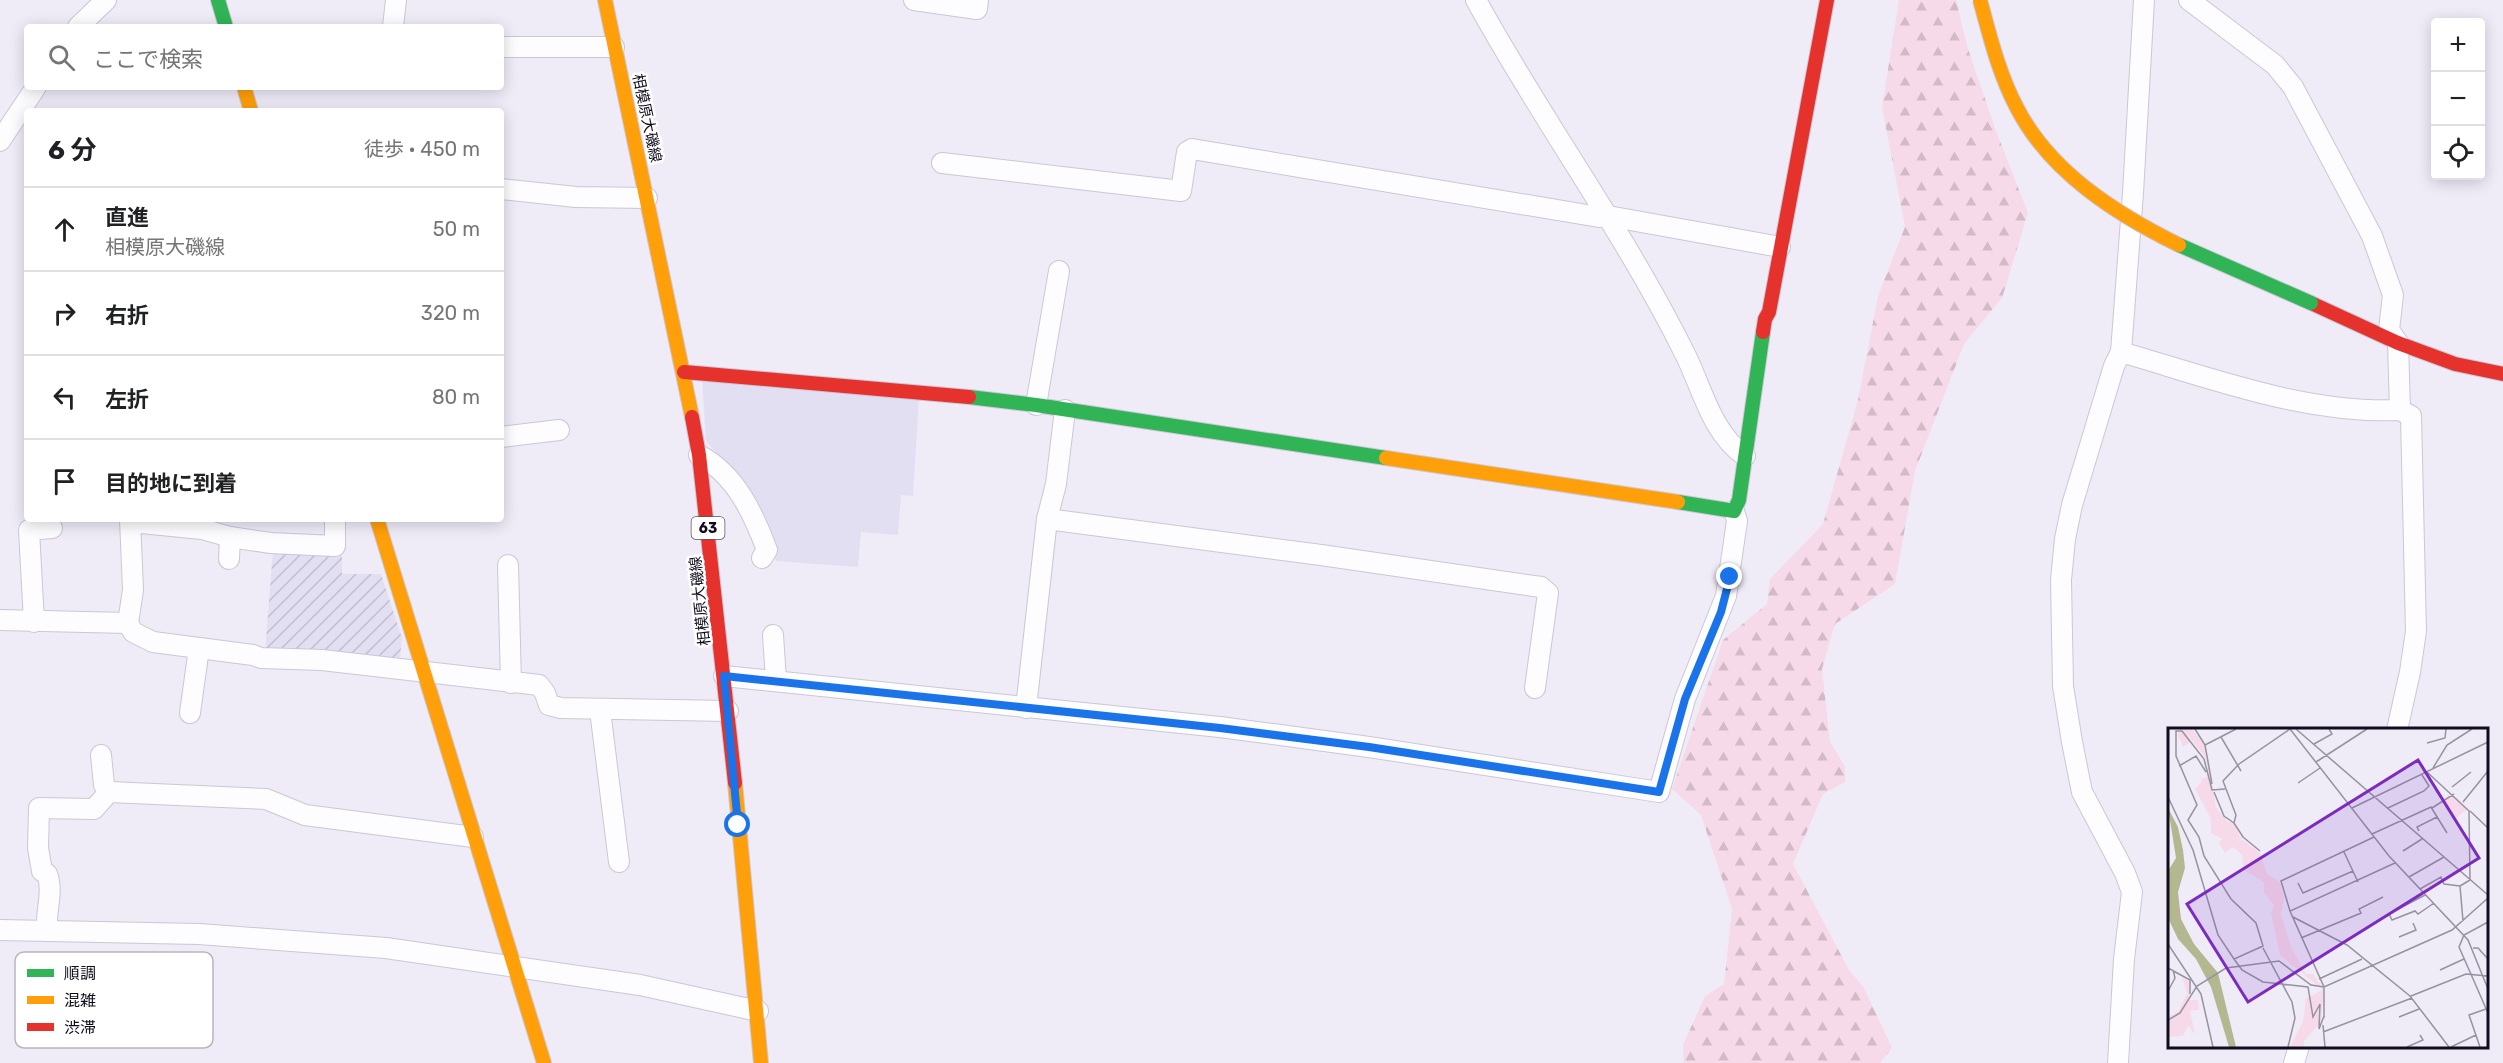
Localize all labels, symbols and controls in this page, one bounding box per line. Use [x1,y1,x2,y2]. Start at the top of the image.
map controls [2431,18,2485,180]
button: + [2431,18,2485,72]
search box [24,24,504,90]
icon: search [45,41,78,74]
text: ここで検索 [93,46,203,73]
street label: 相模原大磯線 [629,72,665,164]
button: − [2431,72,2485,126]
button: locate [2431,126,2485,180]
text: 6 分 [48,135,96,166]
text: 徒歩 · 450 m [364,137,480,161]
text: 直進 [105,204,149,231]
icon: ahead [48,213,81,246]
text: 50 m [433,217,480,241]
text: 相模原大磯線 [105,235,225,259]
icon: right [48,297,81,330]
text: 320 m [421,301,480,325]
text: 右折 [105,302,149,329]
icon: left [48,381,81,414]
text: 80 m [432,385,480,409]
text: 左折 [105,386,149,413]
icon: arrive [48,465,81,498]
text: 目的地に到着 [105,470,237,497]
road number: 63 [692,517,724,539]
street label: 相模原大磯線 [686,555,714,647]
route end [1716,563,1742,589]
inset map [2168,728,2488,1048]
route start [724,811,750,837]
legend [15,952,213,1048]
text: 順調 [64,964,96,983]
text: 混雑 [64,991,96,1010]
text: 渋滞 [64,1018,96,1037]

